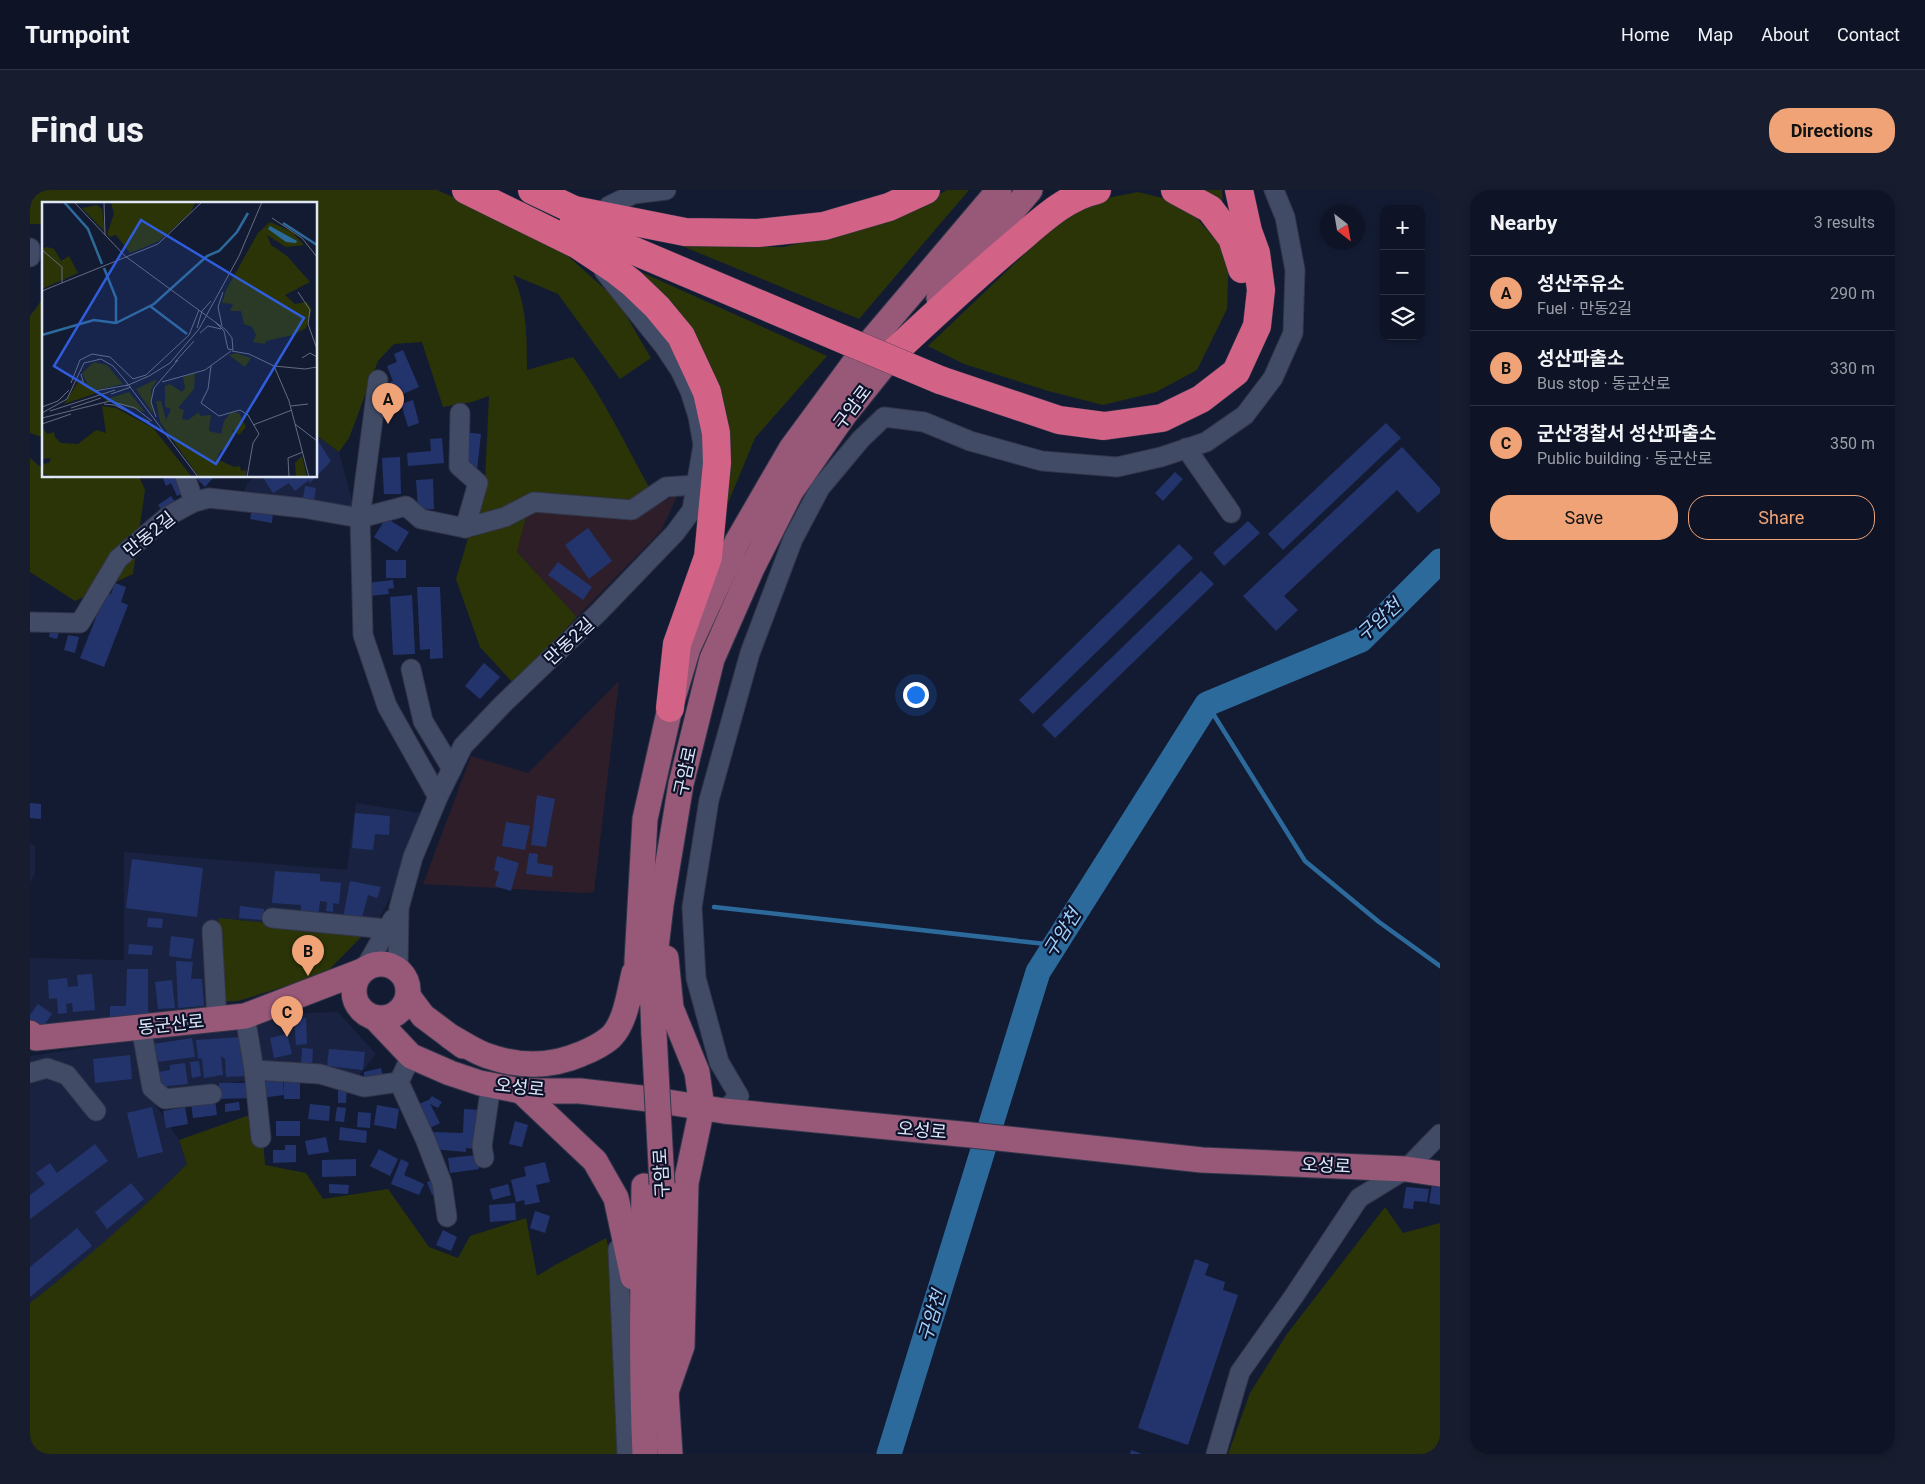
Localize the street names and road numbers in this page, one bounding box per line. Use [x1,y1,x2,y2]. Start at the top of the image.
street label: 구암로 [829,381,875,433]
street label: 만동2길 [119,507,179,561]
street label: 만동2길 [540,613,598,669]
street label: 구암로 [670,745,700,797]
street label: 동군산로 [137,1010,205,1038]
street label: 오성로 [494,1074,546,1100]
street label: 오성로 [896,1117,948,1143]
street label: 구암로 [649,1148,673,1198]
street label: 오성로 [1301,1153,1351,1177]

